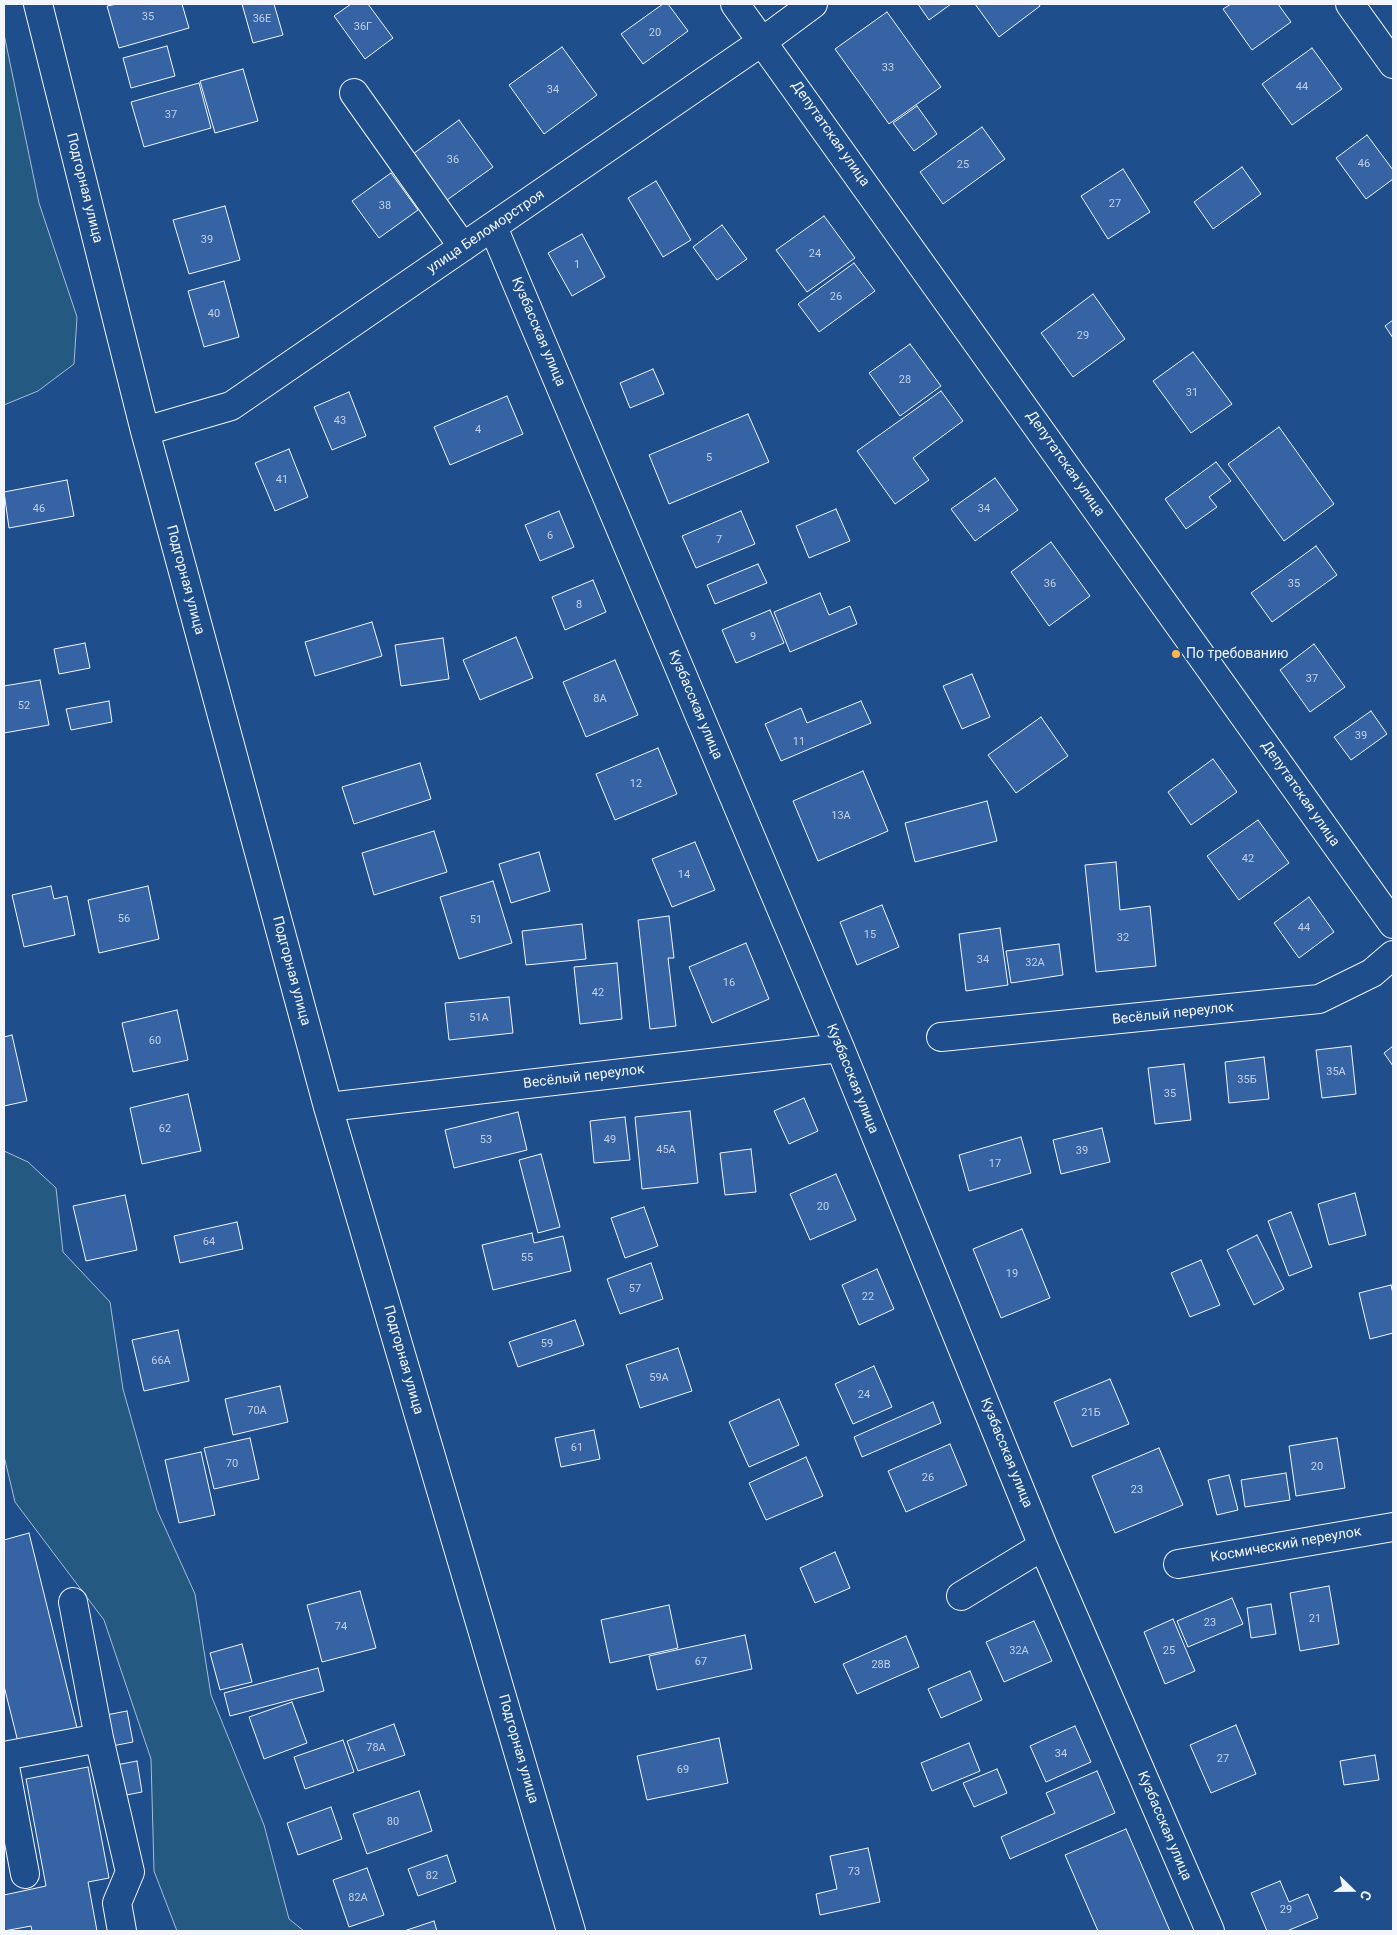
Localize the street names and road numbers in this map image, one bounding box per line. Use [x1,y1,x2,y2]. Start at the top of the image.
street label: Депутатская улица [787,78,873,190]
street label: Подгорная улица [62,131,106,245]
street label: улица Беломорстроя [424,186,548,278]
street label: Кузбасская улица [507,275,569,389]
street label: Депутатская улица [1022,408,1108,520]
street label: Подгорная улица [162,523,208,637]
street label: Кузбасская улица [664,648,726,762]
street label: Депутатская улица [1257,738,1343,850]
street label: Подгорная улица [268,914,314,1028]
street label: Весёлый переулок [1111,999,1235,1029]
street label: Кузбасская улица [822,1022,882,1136]
street label: Весёлый переулок [522,1061,646,1093]
street label: Подгорная улица [379,1303,427,1417]
street label: Кузбасская улица [976,1396,1036,1510]
street label: Космический переулок [1209,1523,1363,1567]
street label: Подгорная улица [494,1692,542,1806]
street label: Кузбасская улица [1133,1769,1195,1883]

